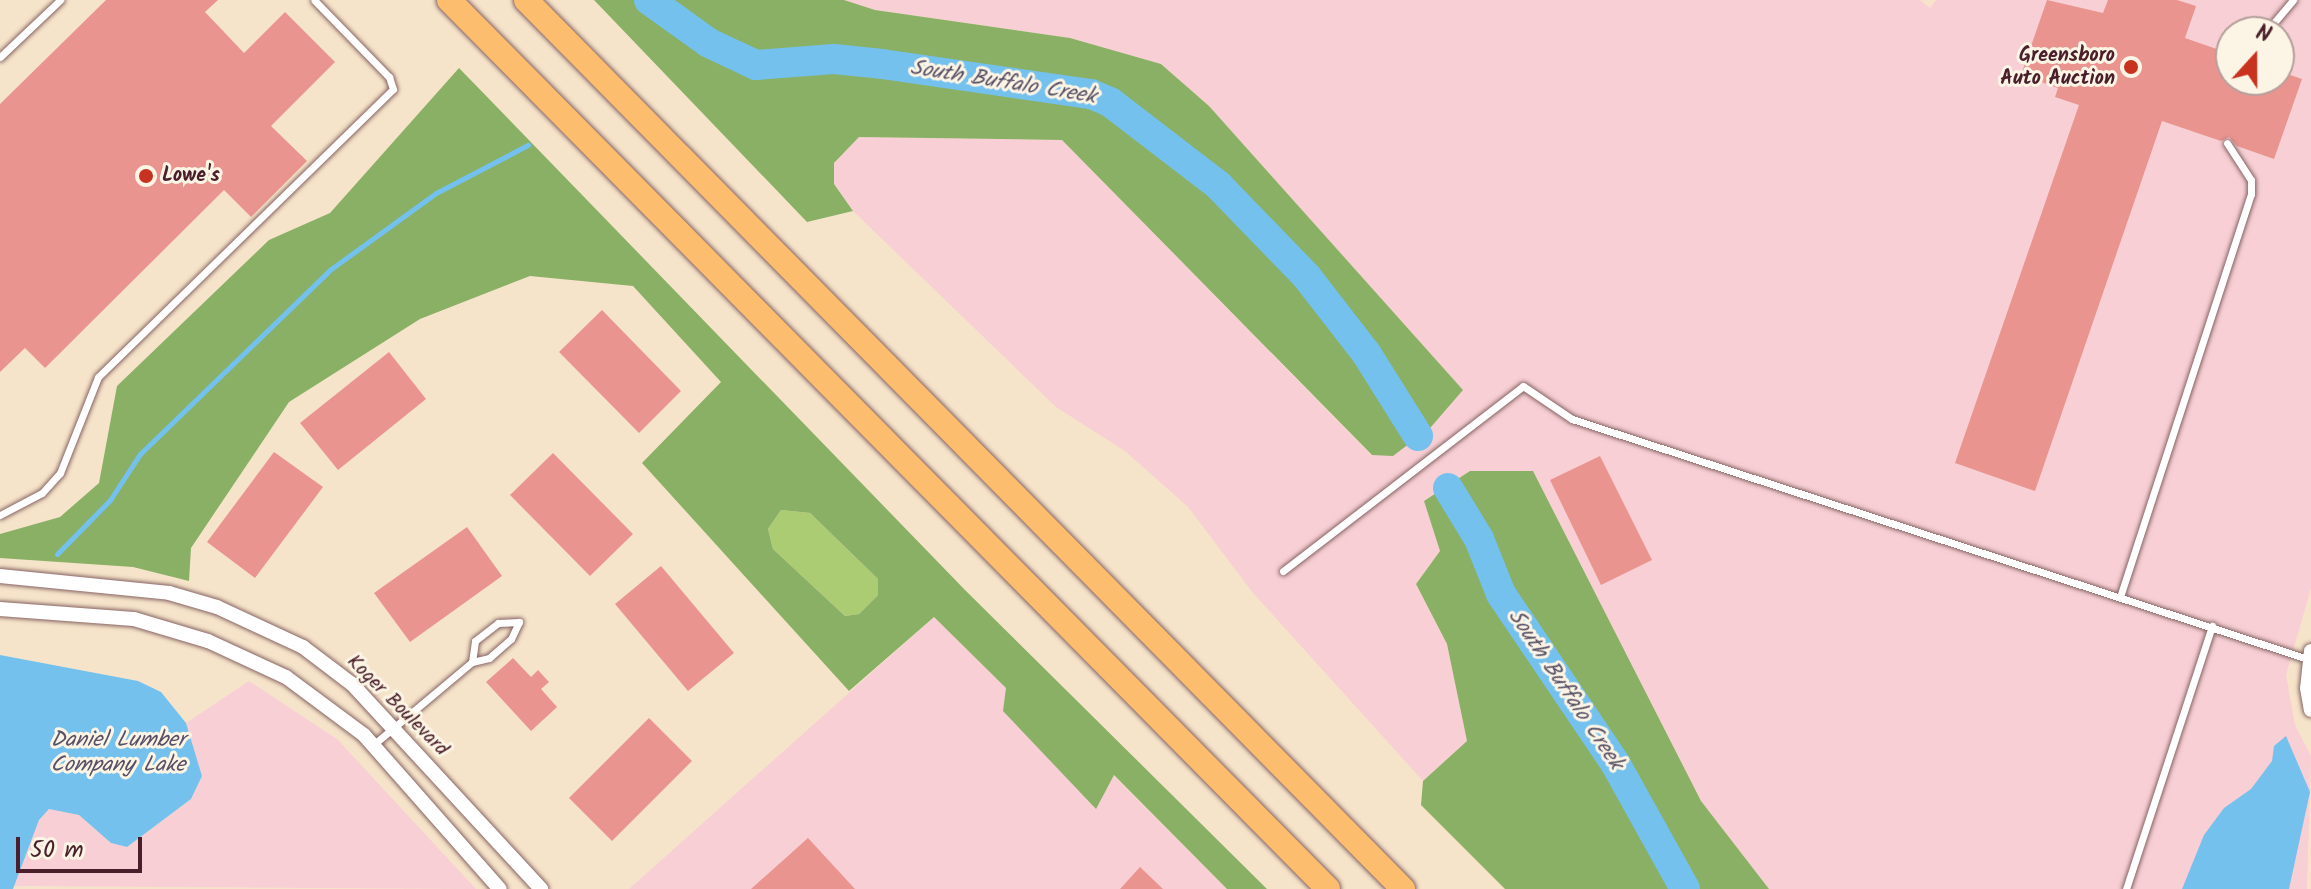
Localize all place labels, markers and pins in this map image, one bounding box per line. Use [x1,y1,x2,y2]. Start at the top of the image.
place label: Greensboro Auto Auction [2000,44,2115,91]
marker: Greensboro Auto Auction [2122,58,2140,76]
place label: Lowe's [162,164,220,188]
marker: Lowe's [137,167,155,185]

